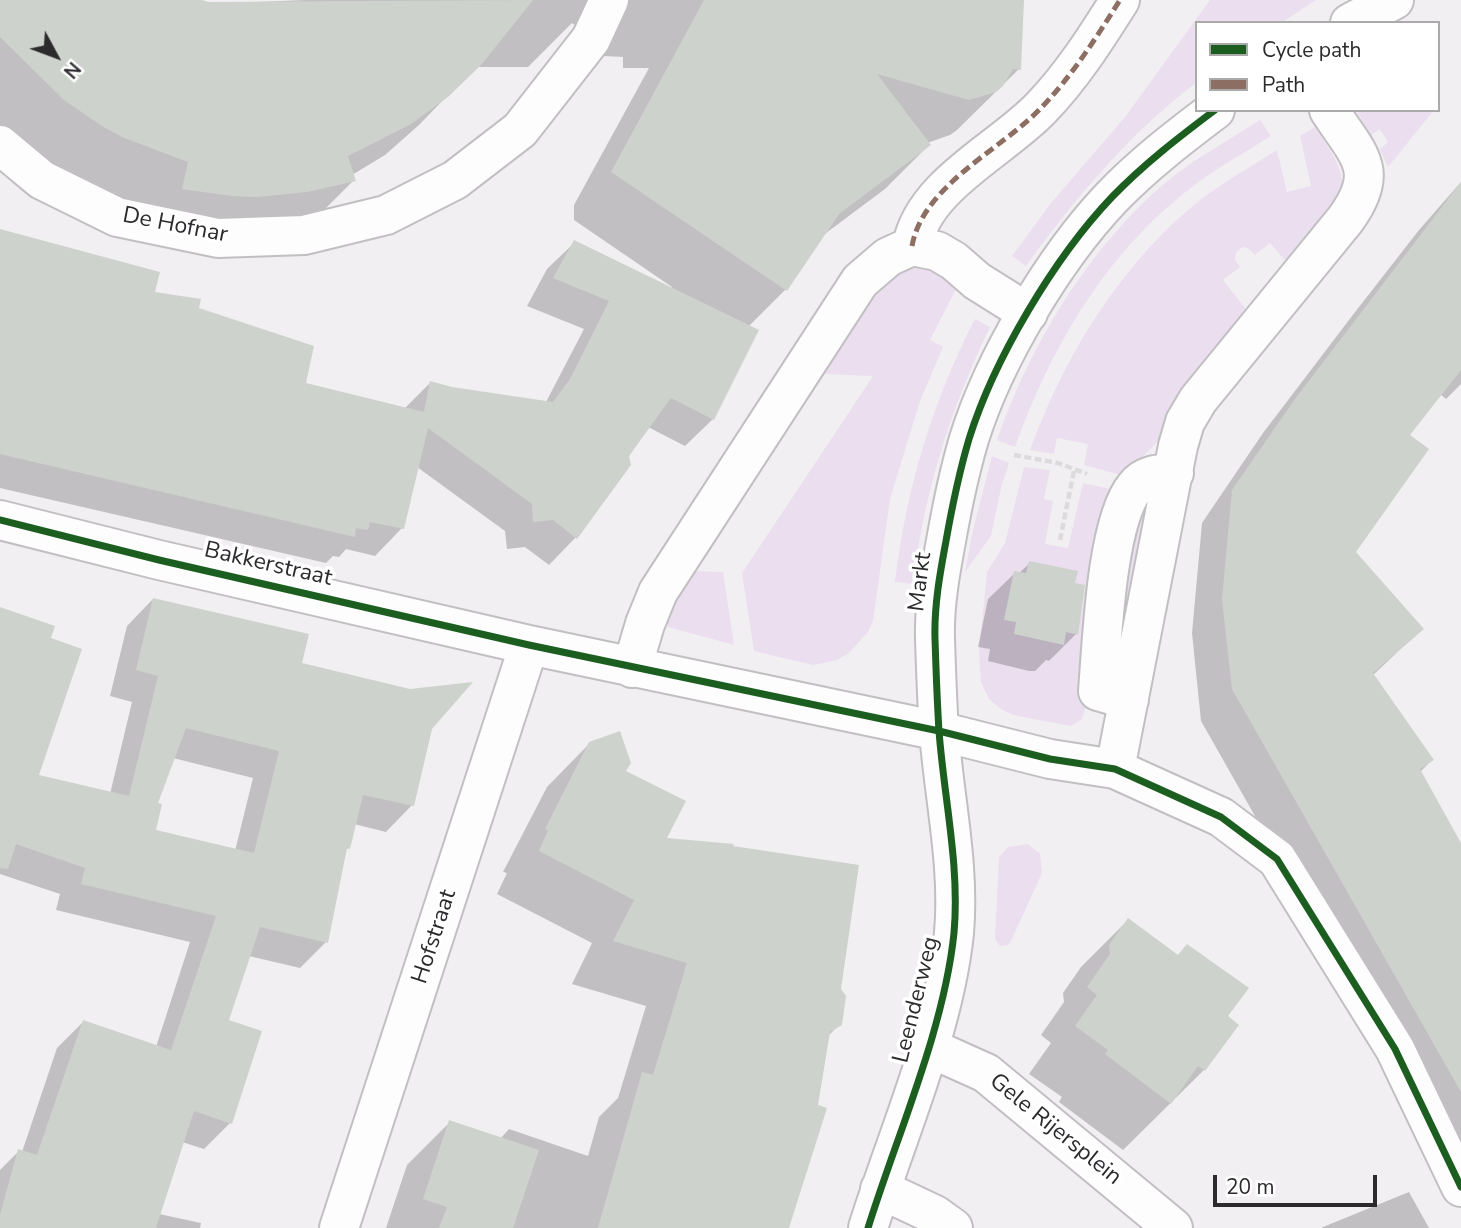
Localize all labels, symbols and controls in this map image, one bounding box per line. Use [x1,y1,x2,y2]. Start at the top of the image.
north arrow [21,21,91,91]
legend [1195,21,1440,112]
text: Cycle path [1262,36,1361,64]
text: N [57,56,86,84]
text: Path [1262,71,1305,99]
street label: De Hofnar [120,202,230,250]
street label: Bakkerstraat [201,537,335,593]
street label: Markt [904,551,938,613]
street label: Hofstraat [407,886,463,988]
street label: Leenderweg [888,934,946,1066]
street label: Gele Rijersplein [983,1068,1127,1192]
scale bar [1216,1162,1380,1206]
text: 20 m [1226,1173,1275,1201]

